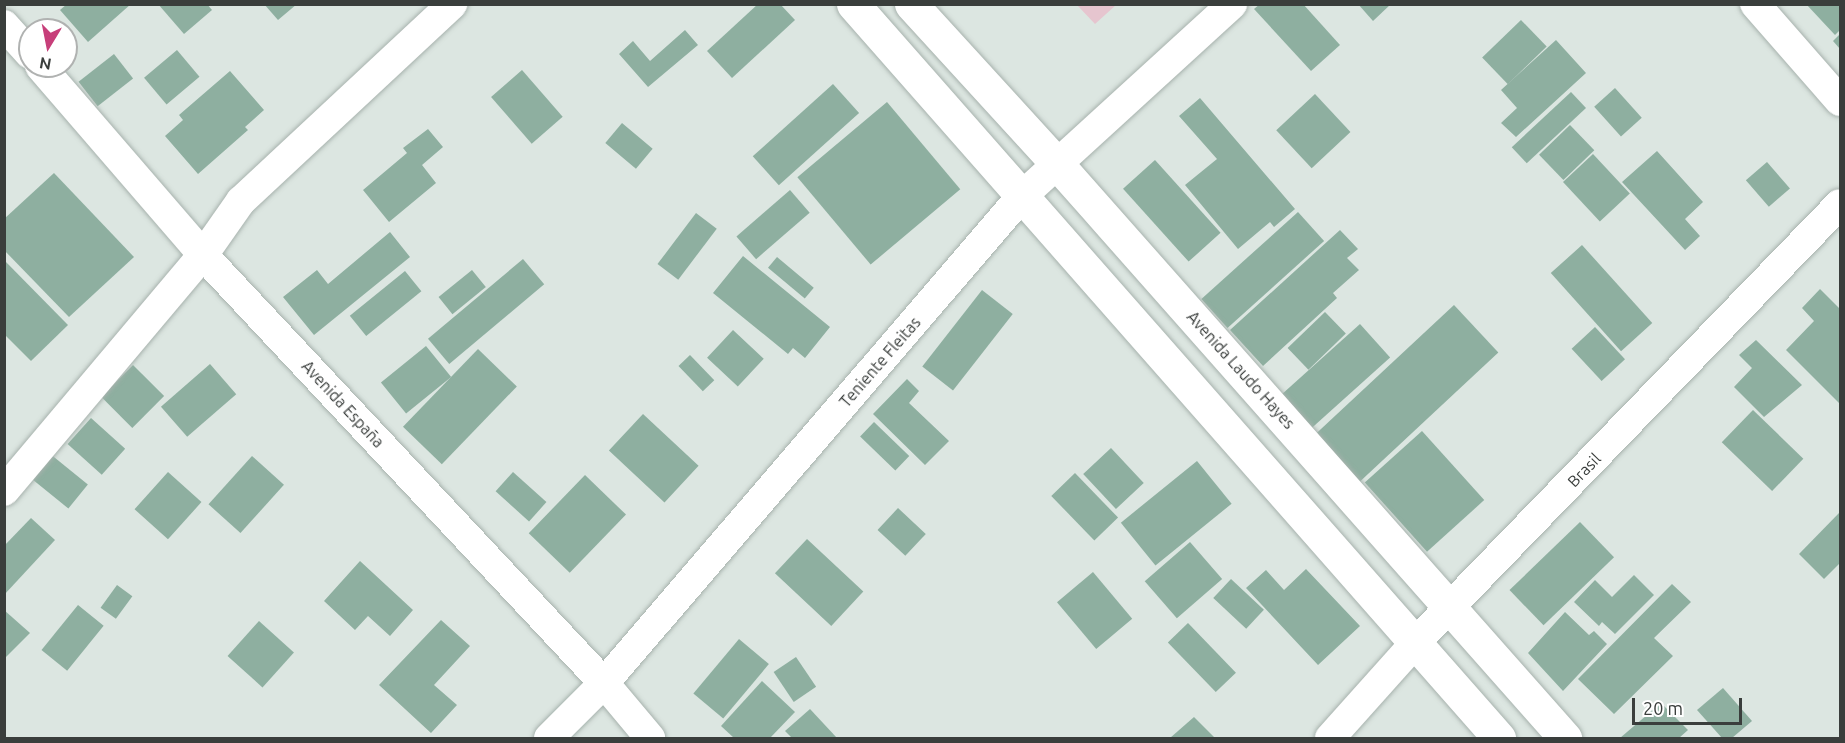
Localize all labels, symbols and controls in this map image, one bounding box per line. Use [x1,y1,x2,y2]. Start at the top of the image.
north arrow [18,18,78,78]
text: N [38,54,53,74]
street label: Avenida Laudo Hayes [1183,307,1299,433]
street label: Teniente Fleitas [836,313,924,411]
street label: Avenida España [298,357,388,451]
street label: Brasil [1563,449,1605,491]
scale bar [1635,686,1744,724]
text: 20 m [1643,698,1683,718]

